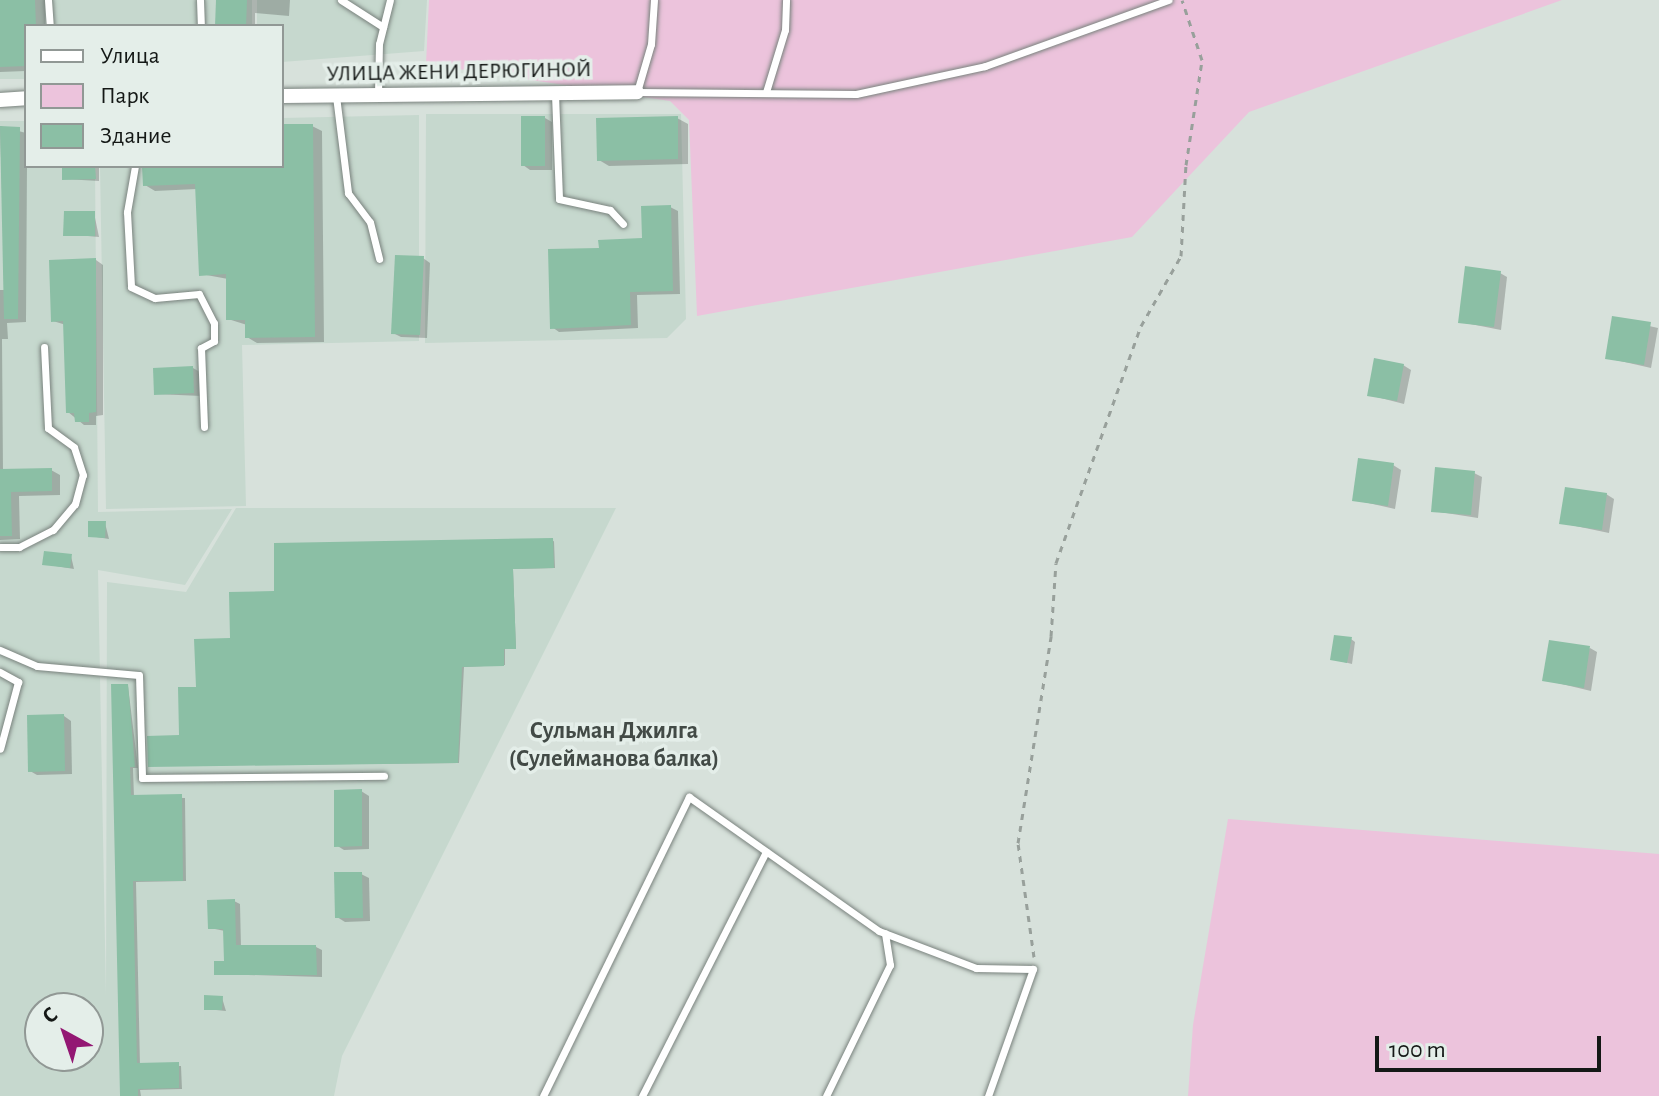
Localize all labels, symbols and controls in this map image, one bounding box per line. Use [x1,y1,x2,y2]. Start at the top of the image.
legend [24,24,284,168]
text: Улица [100,44,160,68]
street label: УЛИЦА ЖЕНИ ДЕРЮГИНОЙ [326,56,592,88]
text: Парк [100,84,149,108]
text: Здание [100,124,171,148]
district label: Сульман Джилга (Сулейманова балка) [509,718,719,774]
north arrow [24,992,104,1072]
text: С [38,1003,62,1027]
scale bar [1379,1020,1605,1070]
text: 100 m [1389,1038,1446,1062]

